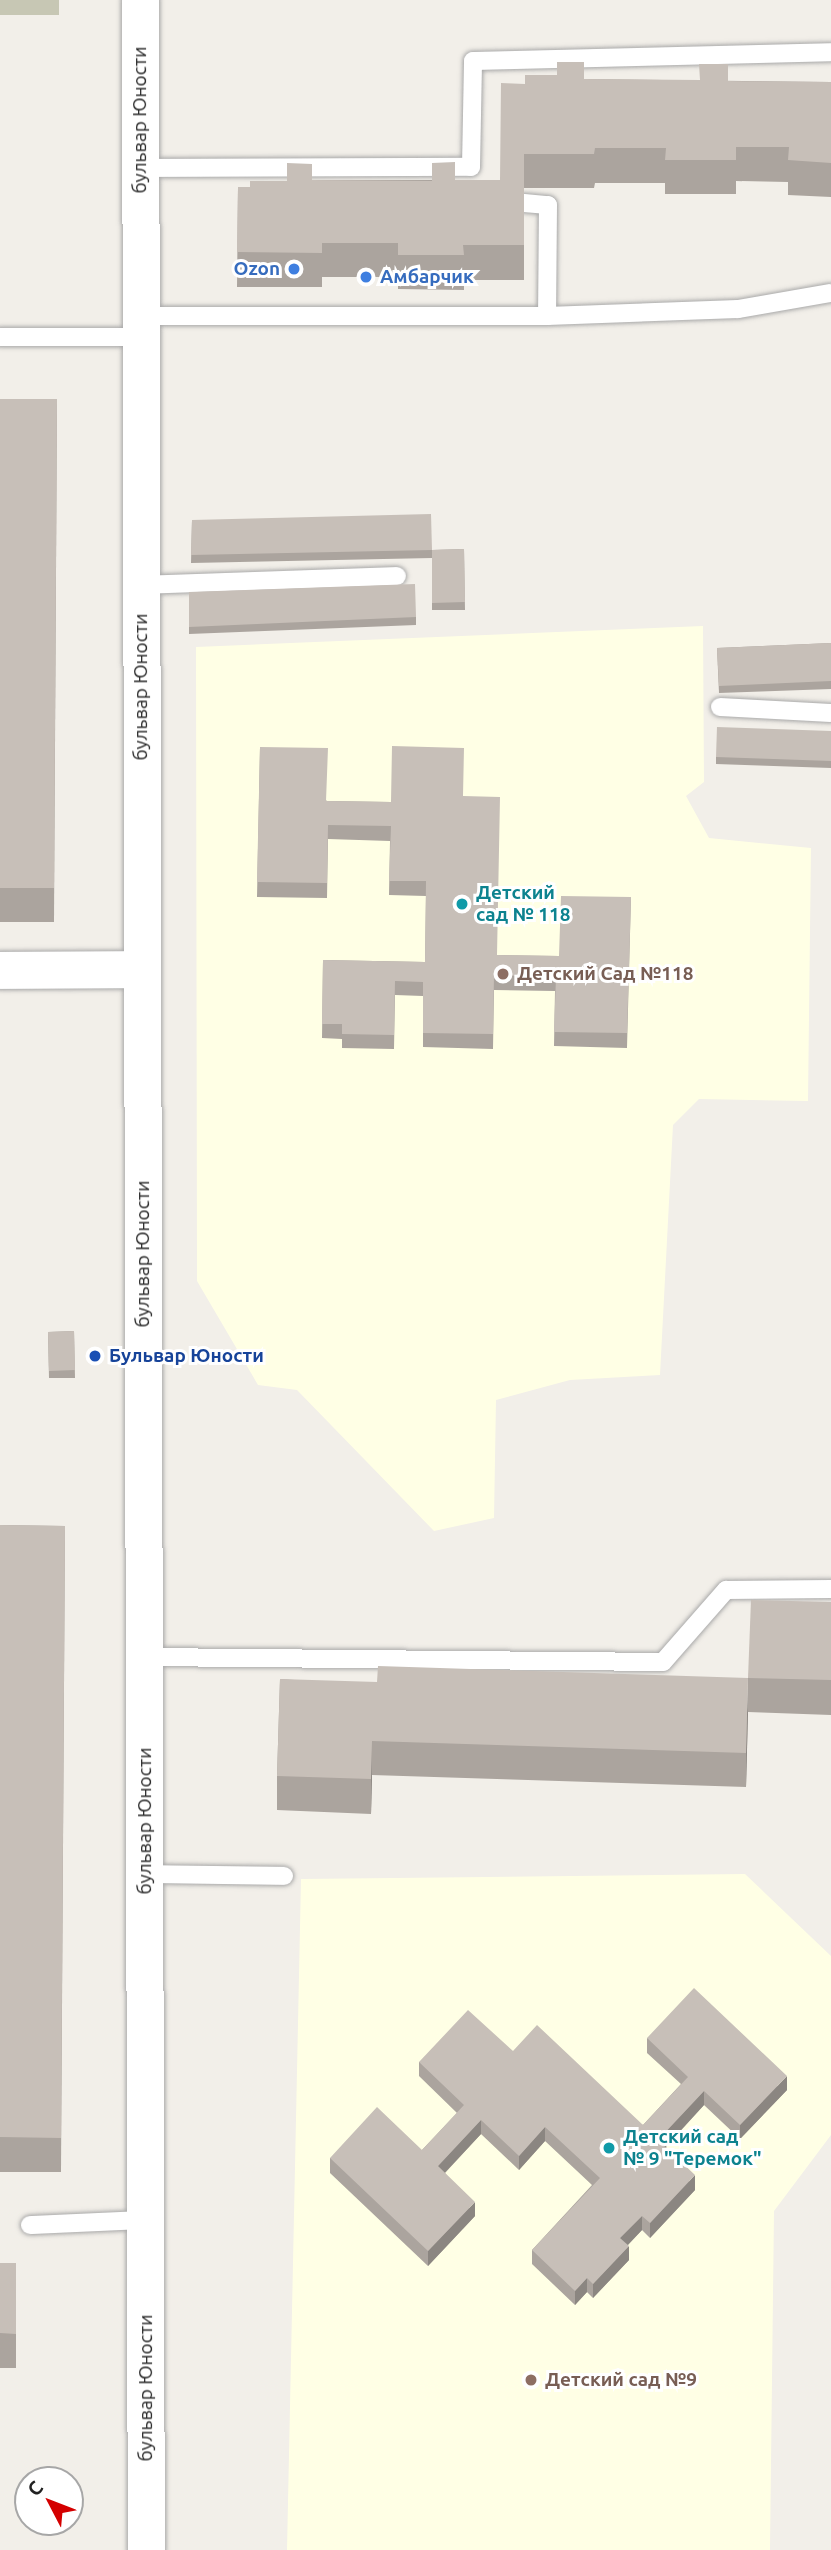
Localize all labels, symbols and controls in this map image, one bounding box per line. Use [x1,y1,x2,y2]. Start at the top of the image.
street label: бульвар Юности [129,47,151,193]
place label: Ozon [233,258,280,280]
marker: Ozon [286,261,302,277]
place label: Амбарчик [380,266,474,288]
marker: Амбарчик [358,269,374,285]
street label: бульвар Юности [130,614,152,760]
place label: Детский сад № 118 [476,882,570,926]
marker: Детский сад № 118 [454,896,470,912]
place label: Детский Сад №118 [517,963,693,985]
marker: Детский Сад №118 [495,966,511,982]
street label: бульвар Юности [132,1181,154,1327]
place label: Бульвар Юности [109,1345,264,1367]
marker: Бульвар Юности [87,1348,103,1364]
street label: бульвар Юности [134,1748,156,1894]
place label: Детский сад № 9 "Теремок" [623,2126,762,2170]
marker: Детский сад № 9 "Теремок" [601,2140,617,2156]
street label: бульвар Юности [135,2315,157,2461]
place label: Детский сад №9 [545,2369,697,2391]
marker: Детский сад №9 [523,2372,539,2388]
north arrow [14,2466,84,2536]
text: С [23,2476,47,2500]

